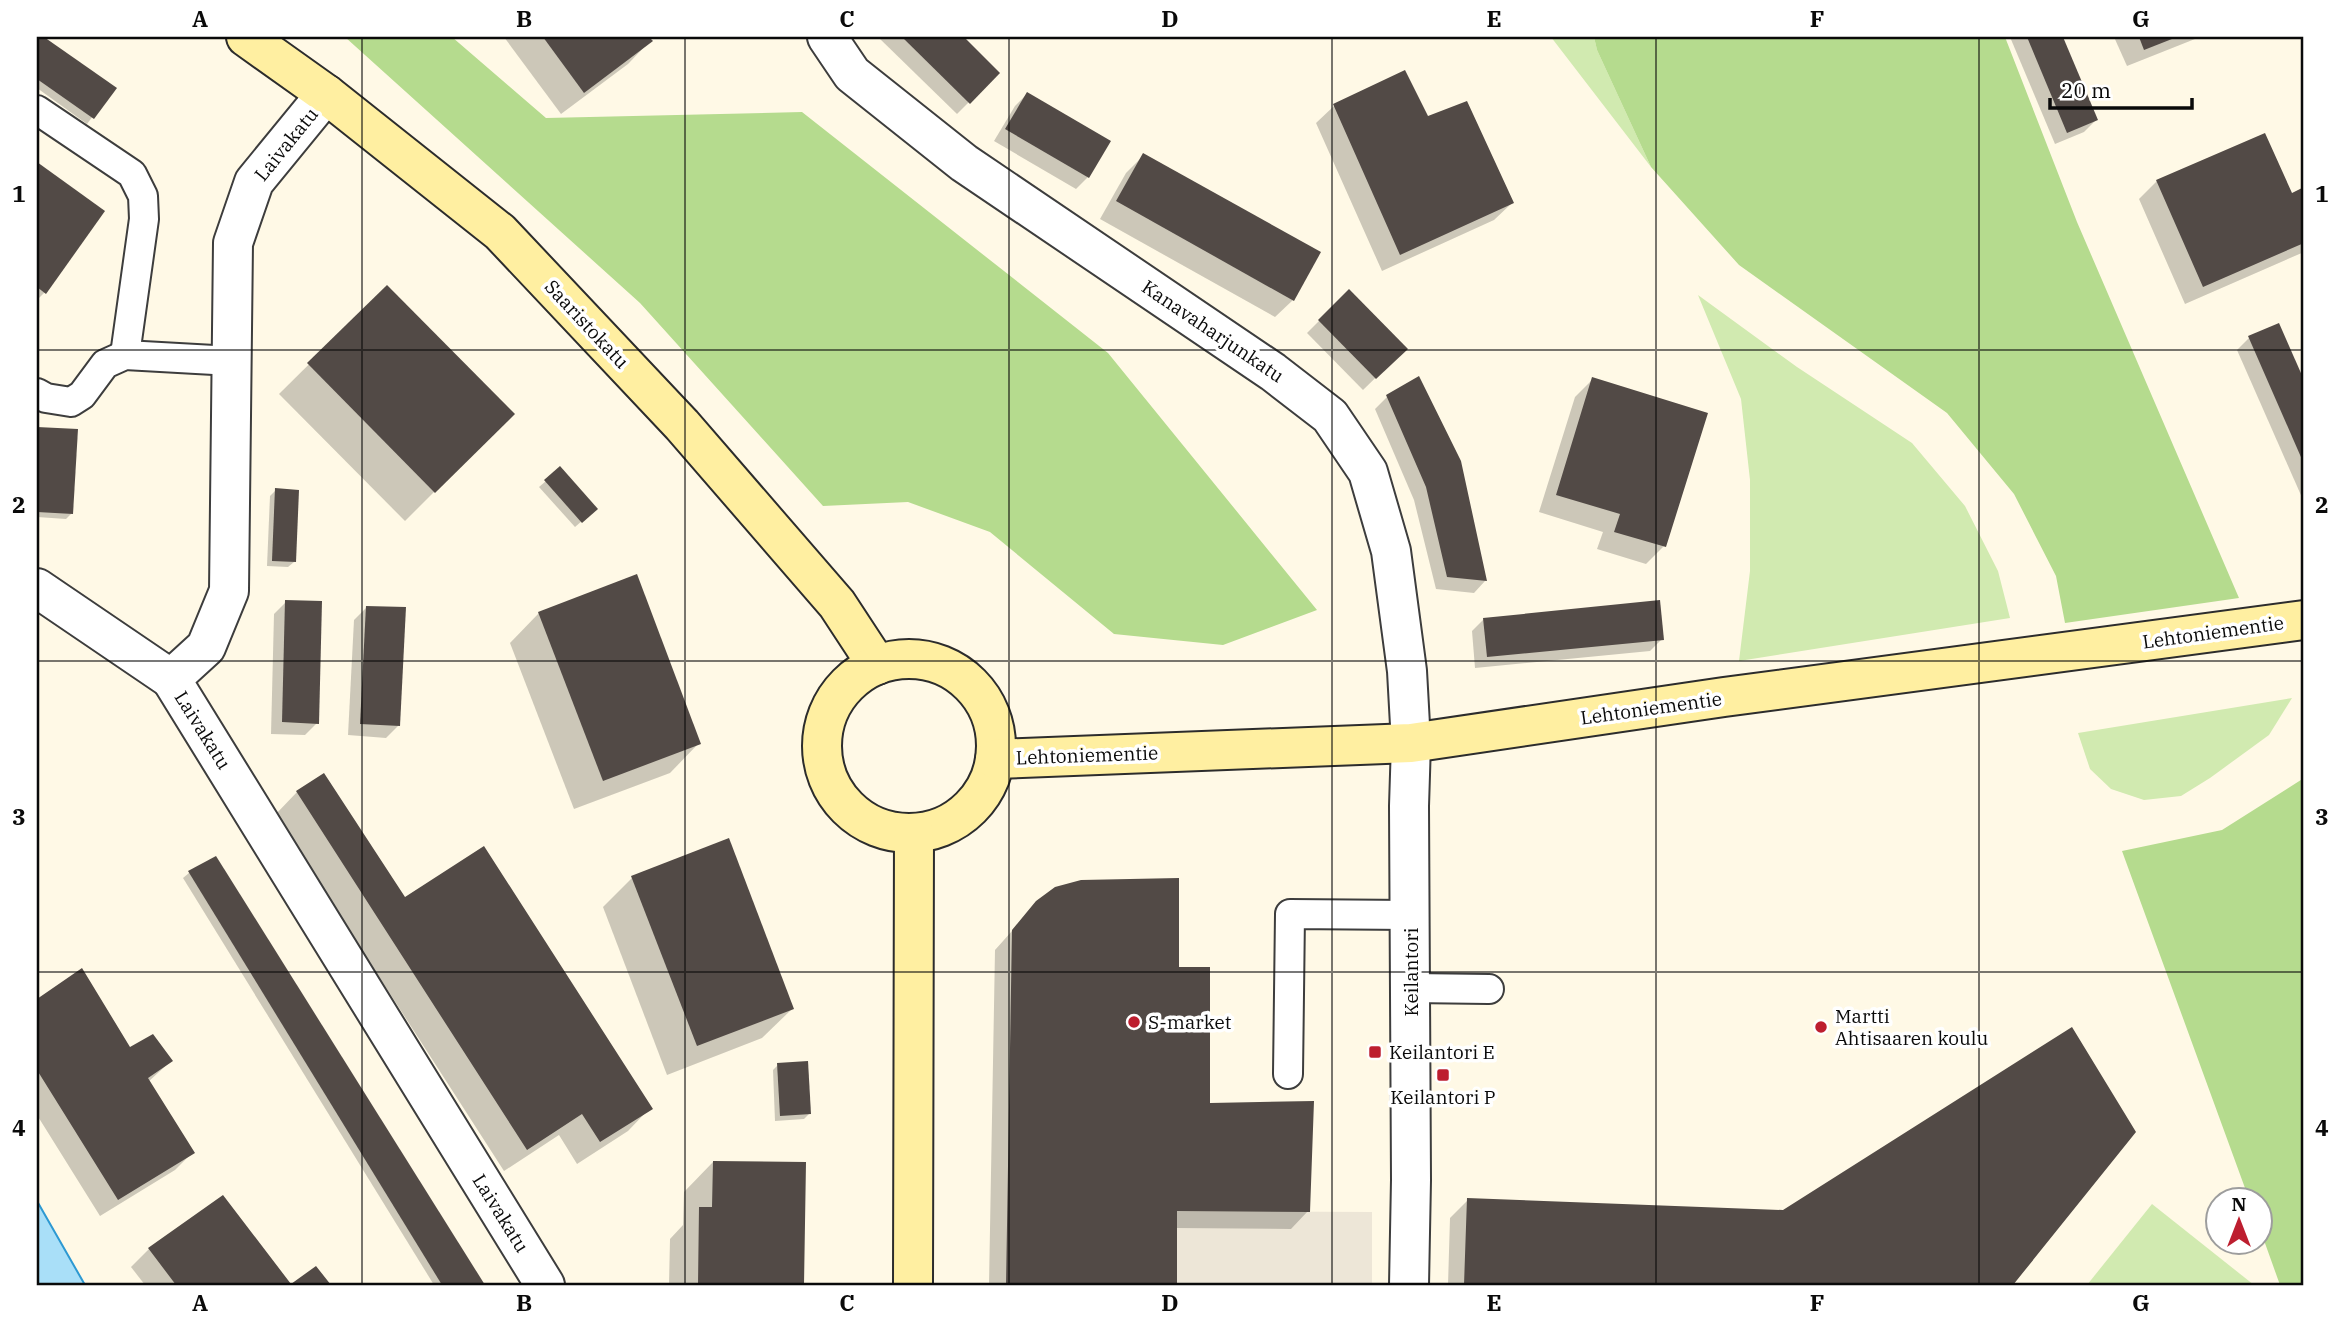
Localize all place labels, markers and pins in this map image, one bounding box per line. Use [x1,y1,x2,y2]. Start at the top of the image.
place label: Martti Ahtisaaren koulu [1835,1004,1989,1050]
place label: S-market [1148,1010,1232,1034]
marker: S-market [1126,1014,1142,1030]
marker: Martti Ahtisaaren koulu [1813,1019,1829,1035]
place label: Keilantori E [1389,1040,1495,1064]
marker: Keilantori E [1367,1044,1383,1060]
marker: Keilantori P [1435,1067,1451,1083]
place label: Keilantori P [1390,1085,1496,1109]

